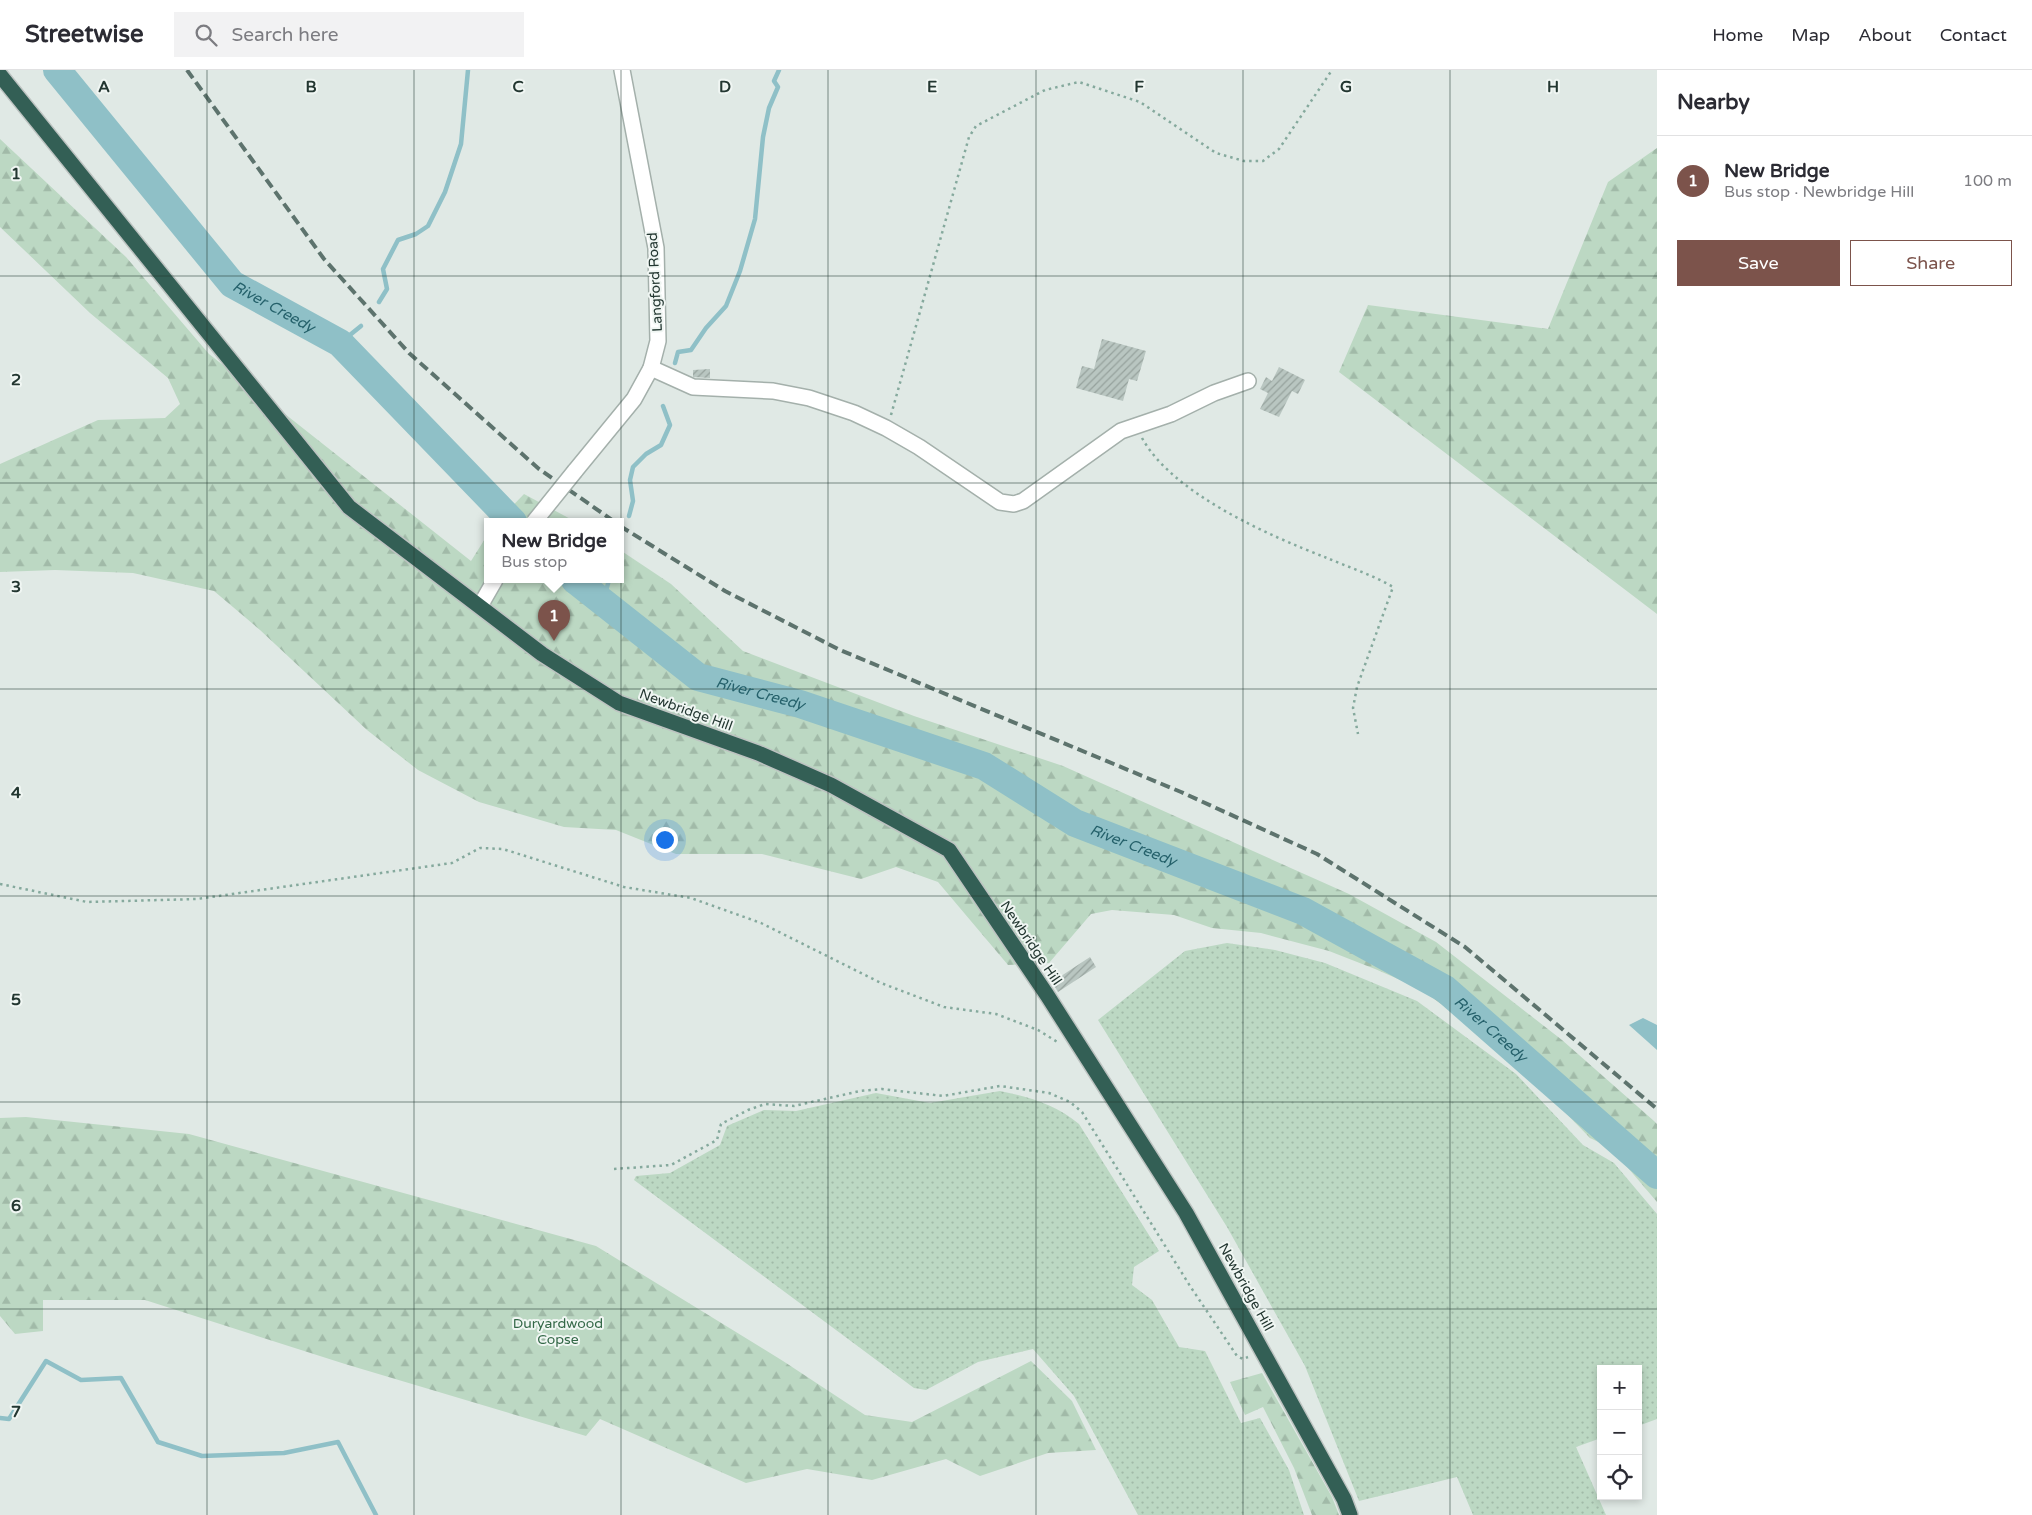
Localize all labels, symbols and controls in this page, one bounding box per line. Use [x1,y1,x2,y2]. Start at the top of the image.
search box [174,12,524,57]
text: Streetwise [25,20,144,49]
icon: search [192,21,220,49]
text: Search here [232,24,338,46]
text: Home [1712,24,1763,46]
text: Map [1791,24,1830,46]
text: About [1858,24,1912,46]
text: Contact [1940,24,2007,46]
text: A [98,77,110,97]
text: B [305,77,317,97]
text: C [512,77,524,97]
text: D [719,77,731,97]
text: E [927,77,937,97]
text: F [1134,77,1144,97]
text: G [1340,77,1352,97]
text: H [1547,77,1559,97]
text: Nearby [1677,90,1750,115]
text: New Bridge [1724,160,1829,182]
text: 1 [11,164,21,184]
text: 1 [1688,171,1698,191]
text: 100 m [1963,171,2012,191]
text: Bus stop · Newbridge Hill [1724,182,1914,202]
street label: Langford Road [644,232,666,332]
button: Save [1677,240,1840,286]
button: Share [1850,240,2012,286]
water label: River Creedy [230,277,320,337]
text: 2 [11,370,21,390]
popup [484,518,624,583]
text: New Bridge [501,530,607,552]
text: Bus stop [501,552,567,572]
text: 3 [11,577,21,597]
pin: 1 [538,600,570,641]
water label: River Creedy [714,673,809,715]
street label: Newbridge Hill [637,685,735,735]
text: 4 [11,783,21,803]
water label: River Creedy [1088,821,1181,871]
your location [652,827,678,853]
street label: Newbridge Hill [997,898,1065,988]
text: 5 [11,990,21,1010]
water label: River Creedy [1451,992,1532,1067]
text: 6 [11,1196,21,1216]
street label: Newbridge Hill [1215,1240,1277,1334]
park label: Duryardwood Copse [513,1315,603,1348]
map controls [1597,1365,1642,1500]
button: + [1597,1365,1642,1410]
text: 7 [11,1402,21,1422]
button: − [1597,1410,1642,1455]
button: locate [1597,1455,1642,1500]

